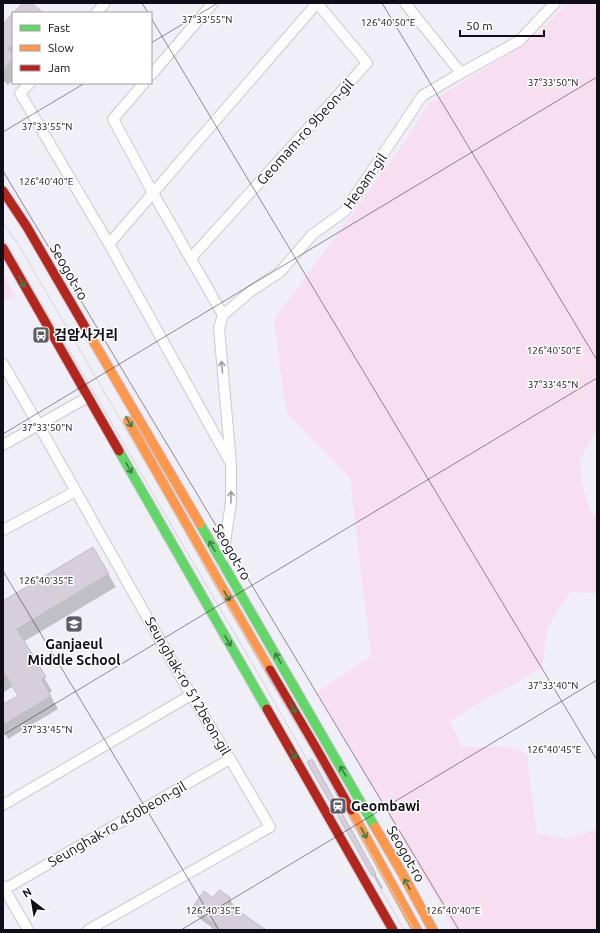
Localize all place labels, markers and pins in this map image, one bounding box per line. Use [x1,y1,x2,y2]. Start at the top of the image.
bus stop icon: 검암사거리 [31,325,51,345]
place label: 검암사거리 [54,327,118,343]
school or university icon: Ganjaeul Middle School [64,614,84,634]
place label: Ganjaeul Middle School [28,636,120,668]
station icon: Geombawi [328,796,348,816]
place label: Geombawi [351,798,420,814]

